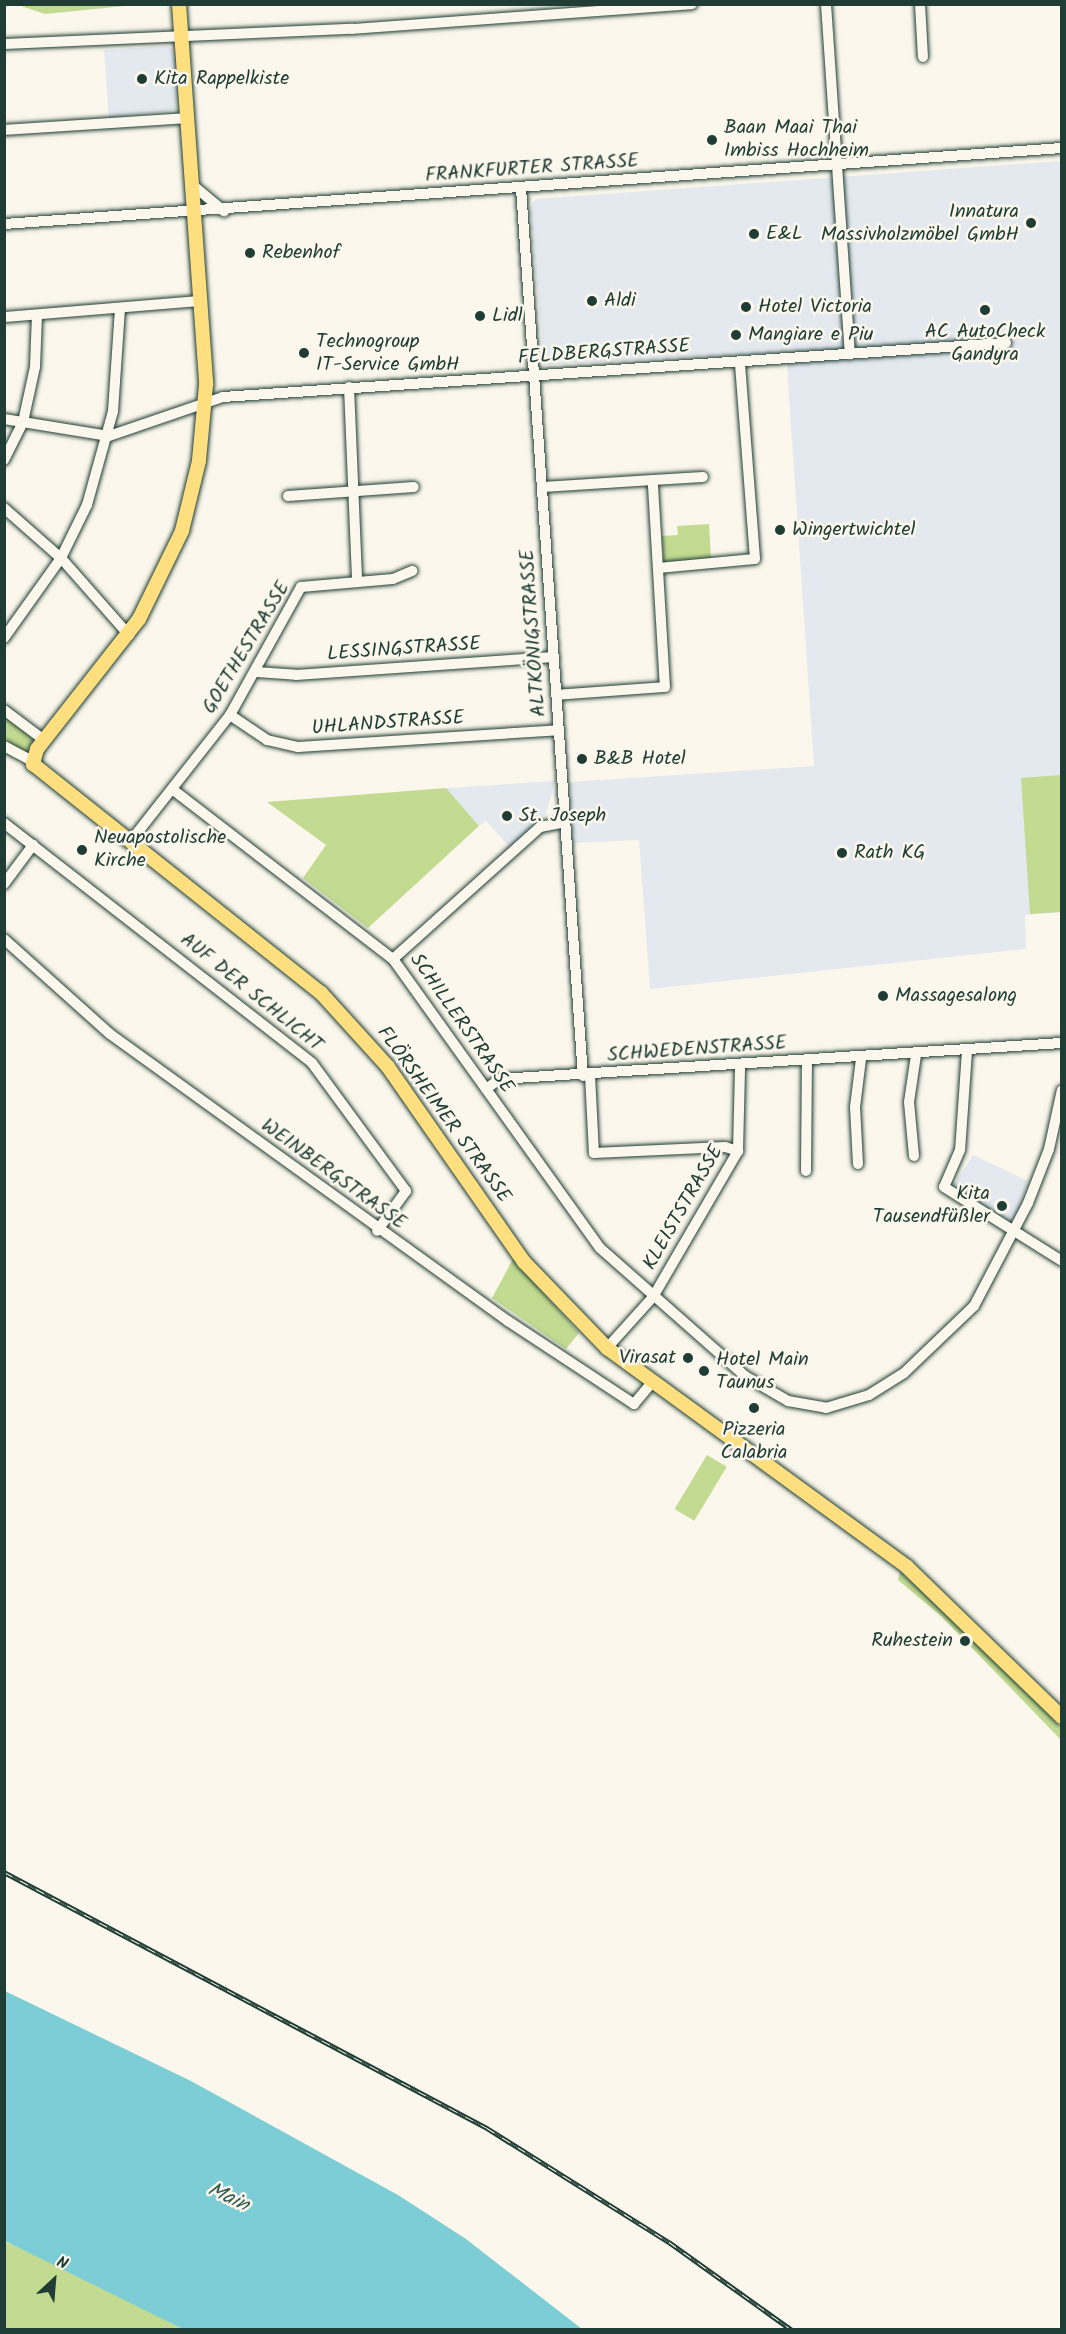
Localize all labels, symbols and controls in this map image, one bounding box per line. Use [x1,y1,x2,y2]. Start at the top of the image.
place label: Kita Rappelkiste [154,67,289,91]
marker: Kita Rappelkiste [135,72,149,86]
place label: Baan Maai Thai Imbiss Hochheim [724,116,869,163]
marker: Baan Maai Thai Imbiss Hochheim [705,133,719,147]
street label: FRANKFURTER STRASSE [424,150,640,188]
place label: Innatura Massivholzmöbel GmbH [821,200,1019,247]
marker: Innatura Massivholzmöbel GmbH [1024,216,1038,230]
place label: E&L [766,222,803,246]
marker: E&L [747,227,761,241]
place label: Rebenhof [262,241,340,265]
marker: Rebenhof [243,246,257,260]
place label: Aldi [604,289,636,313]
marker: Aldi [585,294,599,308]
place label: Hotel Victoria [758,295,872,319]
marker: Hotel Victoria [739,300,753,314]
marker: AC AutoCheck Gandyra [978,303,992,317]
place label: Lidl [492,304,523,328]
marker: Lidl [473,309,487,323]
place label: AC AutoCheck Gandyra [925,320,1045,367]
place label: Mangiare e Piu [748,323,873,347]
marker: Mangiare e Piu [729,328,743,342]
place label: Technogroup IT-Service GmbH [316,330,459,377]
street label: FELDBERGSTRASSE [517,335,691,371]
marker: Technogroup IT-Service GmbH [297,346,311,360]
place label: Wingertwichtel [792,518,915,542]
marker: Wingertwichtel [773,523,787,537]
street label: ALTKÖNIGSTRASSE [516,548,552,718]
street label: GOETHESTRASSE [198,577,296,719]
street label: LESSINGSTRASSE [326,633,482,667]
street label: UHLANDSTRASSE [311,707,465,741]
place label: B&B Hotel [594,747,686,771]
marker: B&B Hotel [575,752,589,766]
place label: St. Joseph [519,804,606,828]
marker: St. Joseph [500,809,514,823]
place label: Neuapostolische Kirche [94,826,226,873]
place label: Rath KG [854,841,926,865]
marker: Neuapostolische Kirche [75,843,89,857]
marker: Rath KG [835,846,849,860]
street label: AUF DER SCHLICHT [175,928,327,1058]
street label: SCHILLERSTRASSE [404,949,518,1099]
place label: Massagesalong [895,984,1017,1008]
marker: Massagesalong [876,989,890,1003]
street label: FLÖRSHEIMER STRASSE [371,1022,515,1208]
street label: SCHWEDENSTRASSE [607,1032,787,1068]
street label: WEINBERGSTRASSE [256,1114,410,1236]
street label: KLEISTSTRASSE [639,1141,729,1275]
place label: Kita Tausendfüßler [873,1182,990,1229]
marker: Kita Tausendfüßler [995,1199,1009,1213]
place label: Virasat [619,1346,676,1370]
place label: Hotel Main Taunus [716,1348,809,1395]
marker: Virasat [681,1351,695,1365]
marker: Hotel Main Taunus [697,1364,711,1378]
marker: Pizzeria Calabria [747,1401,761,1415]
place label: Pizzeria Calabria [721,1418,787,1465]
place label: Ruhestein [871,1629,953,1653]
marker: Ruhestein [958,1634,972,1648]
water label: Main [203,2178,253,2218]
north arrow [24,2250,84,2310]
text: N [52,2250,72,2277]

